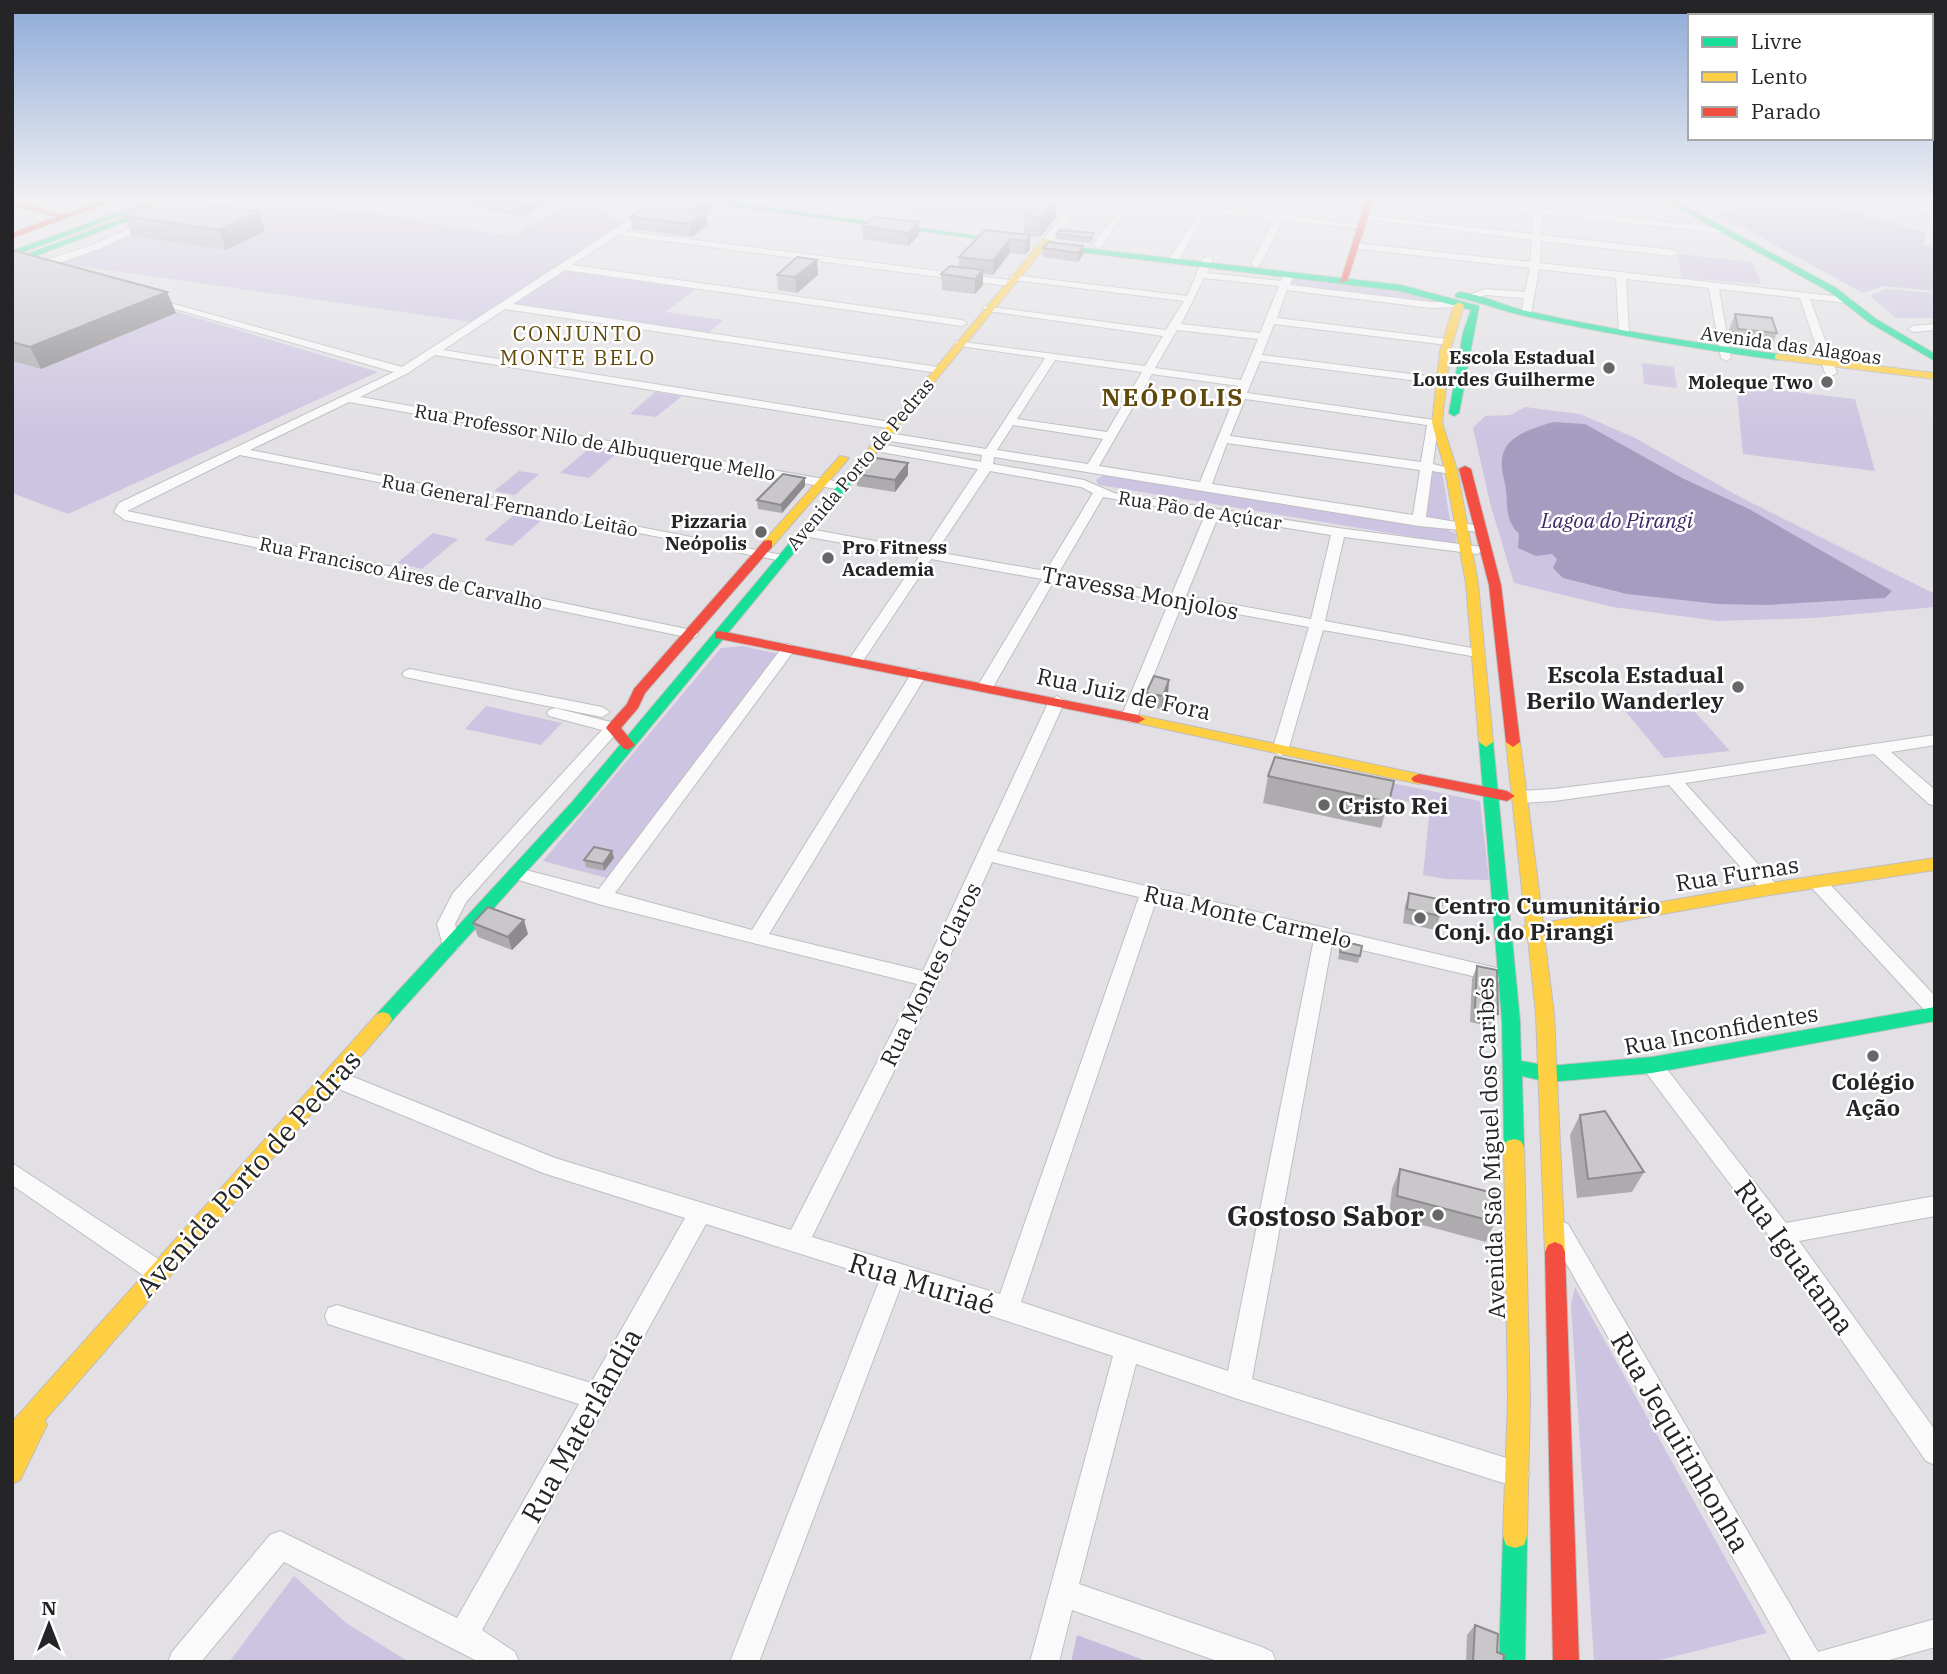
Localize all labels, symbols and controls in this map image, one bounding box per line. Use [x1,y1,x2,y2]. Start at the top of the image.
legend [1688,14,1933,140]
text: Livre [1751,27,1802,55]
text: Lento [1751,62,1807,90]
text: Parado [1751,97,1821,125]
district label: CONJUNTO MONTE BELO [500,319,656,371]
street label: Avenida das Alagoas [1699,320,1883,370]
place label: Escola Estadual Lourdes Guilherme [1412,345,1595,391]
marker: Escola Estadual Lourdes Guilherme [1601,360,1617,376]
place label: Moleque Two [1688,370,1813,394]
street label: Avenida Porto de Pedras [781,373,939,555]
marker: Moleque Two [1819,374,1835,390]
district label: NEÓPOLIS [1102,381,1244,413]
street label: Rua Professor Nilo de Albuquerque Mello [413,398,777,486]
street label: Rua General Fernando Leitão [380,468,640,542]
street label: Rua Pão de Açúcar [1116,485,1284,535]
water label: Lagoa do Pirangi [1540,506,1694,534]
place label: Pizzaria Neópolis [665,509,747,555]
marker: Pizzaria Neópolis [753,524,769,540]
street label: Rua Francisco Aires de Carvalho [257,531,545,615]
place label: Pro Fitness Academia [842,535,947,581]
marker: Pro Fitness Academia [820,550,836,566]
street label: Travessa Monjolos [1039,558,1241,626]
place label: Escola Estadual Berilo Wanderley [1526,659,1724,715]
street label: Rua Juiz de Fora [1034,660,1214,726]
marker: Escola Estadual Berilo Wanderley [1730,679,1746,695]
place label: Cristo Rei [1338,790,1448,820]
marker: Cristo Rei [1316,797,1332,813]
street label: Rua Furnas [1673,848,1801,898]
street label: Rua Montes Claros [872,877,988,1071]
street label: Rua Monte Carmelo [1141,877,1355,955]
place label: Centro Cumunitário Conj. do Pirangi [1434,890,1660,946]
marker: Centro Cumunitário Conj. do Pirangi [1412,910,1428,926]
street label: Avenida São Miguel dos Caribés [1469,977,1511,1319]
street label: Rua Inconfidentes [1622,997,1820,1061]
street label: Avenida Porto de Pedras [127,1042,369,1304]
marker: Colégio Ação [1865,1048,1881,1064]
place label: Colégio Ação [1831,1066,1915,1122]
street label: Rua Iguatama [1726,1172,1864,1342]
place label: Gostoso Sabor [1227,1197,1424,1234]
marker: Gostoso Sabor [1430,1207,1446,1223]
street label: Rua Muriaé [844,1243,1000,1323]
street label: Rua Materlândia [512,1321,650,1529]
street label: Rua Jequitinhonha [1603,1325,1759,1559]
north arrow [14,1590,84,1660]
text: N [41,1596,57,1620]

